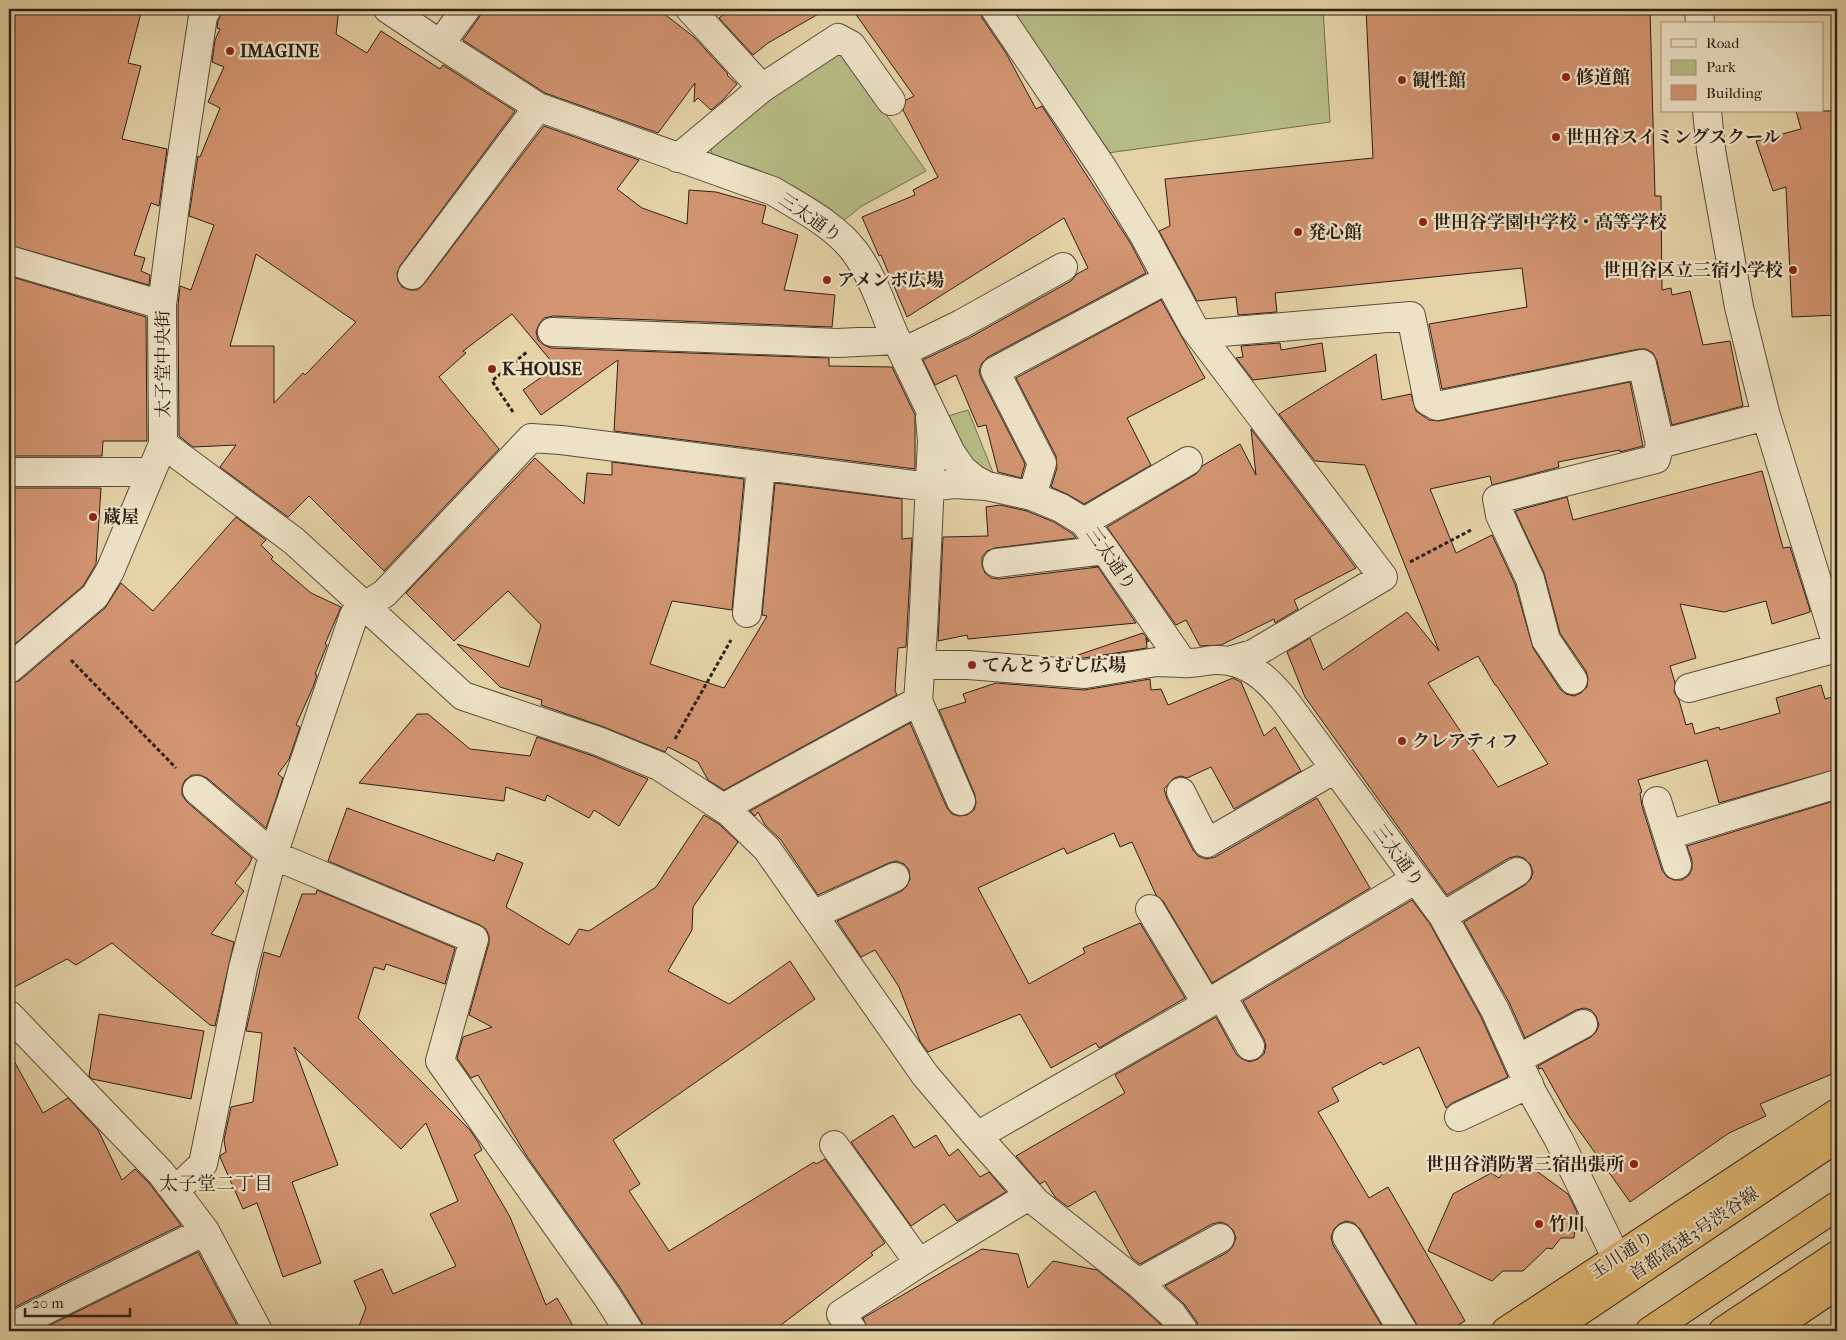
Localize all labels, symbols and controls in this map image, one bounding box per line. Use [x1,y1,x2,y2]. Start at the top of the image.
legend [1661,22,1824,112]
text: Road [1706,34,1740,52]
place label: IMAGINE [240,41,319,62]
marker: IMAGINE [224,45,236,57]
text: Park [1706,58,1736,76]
place label: 修道館 [1576,67,1630,88]
place label: 観性館 [1412,70,1466,91]
marker: 修道館 [1560,71,1572,83]
marker: 観性館 [1396,74,1408,86]
text: Building [1706,84,1763,102]
place label: 世田谷スイミングスクール [1566,127,1781,148]
marker: 世田谷スイミングスクール [1550,131,1562,143]
street label: 三太通り [774,189,846,247]
place label: 世田谷学園中学校・高等学校 [1433,212,1667,233]
marker: 世田谷学園中学校・高等学校 [1417,216,1429,228]
place label: 発心館 [1308,222,1362,243]
marker: 発心館 [1292,226,1304,238]
place label: 世田谷区立三宿小学校 [1603,260,1783,281]
marker: 世田谷区立三宿小学校 [1787,264,1799,276]
place label: アメンボ広場 [837,270,944,291]
marker: アメンボ広場 [821,274,833,286]
street label: 太子堂中央街 [153,310,174,418]
place label: K-HOUSE [502,359,582,380]
marker: K-HOUSE [486,363,498,375]
place label: 蔵屋 [103,507,139,528]
marker: 蔵屋 [87,511,99,523]
street label: 三太通り [1082,523,1140,595]
place label: てんとうむし広場 [982,655,1126,676]
marker: てんとうむし広場 [966,659,978,671]
place label: クレアティフ [1412,731,1519,752]
marker: クレアティフ [1396,735,1408,747]
street label: 三太通り [1368,821,1428,891]
place label: 世田谷消防署三宿出張所 [1426,1154,1624,1175]
marker: 世田谷消防署三宿出張所 [1628,1158,1640,1170]
district label: 太子堂二丁目 [159,1173,273,1195]
street label: 首都高速3号渋谷線 [1625,1183,1763,1285]
place label: 竹川 [1549,1214,1585,1235]
marker: 竹川 [1533,1218,1545,1230]
street label: 玉川通り [1586,1227,1658,1283]
scale bar [25,1285,130,1317]
text: 20 m [32,1294,64,1312]

